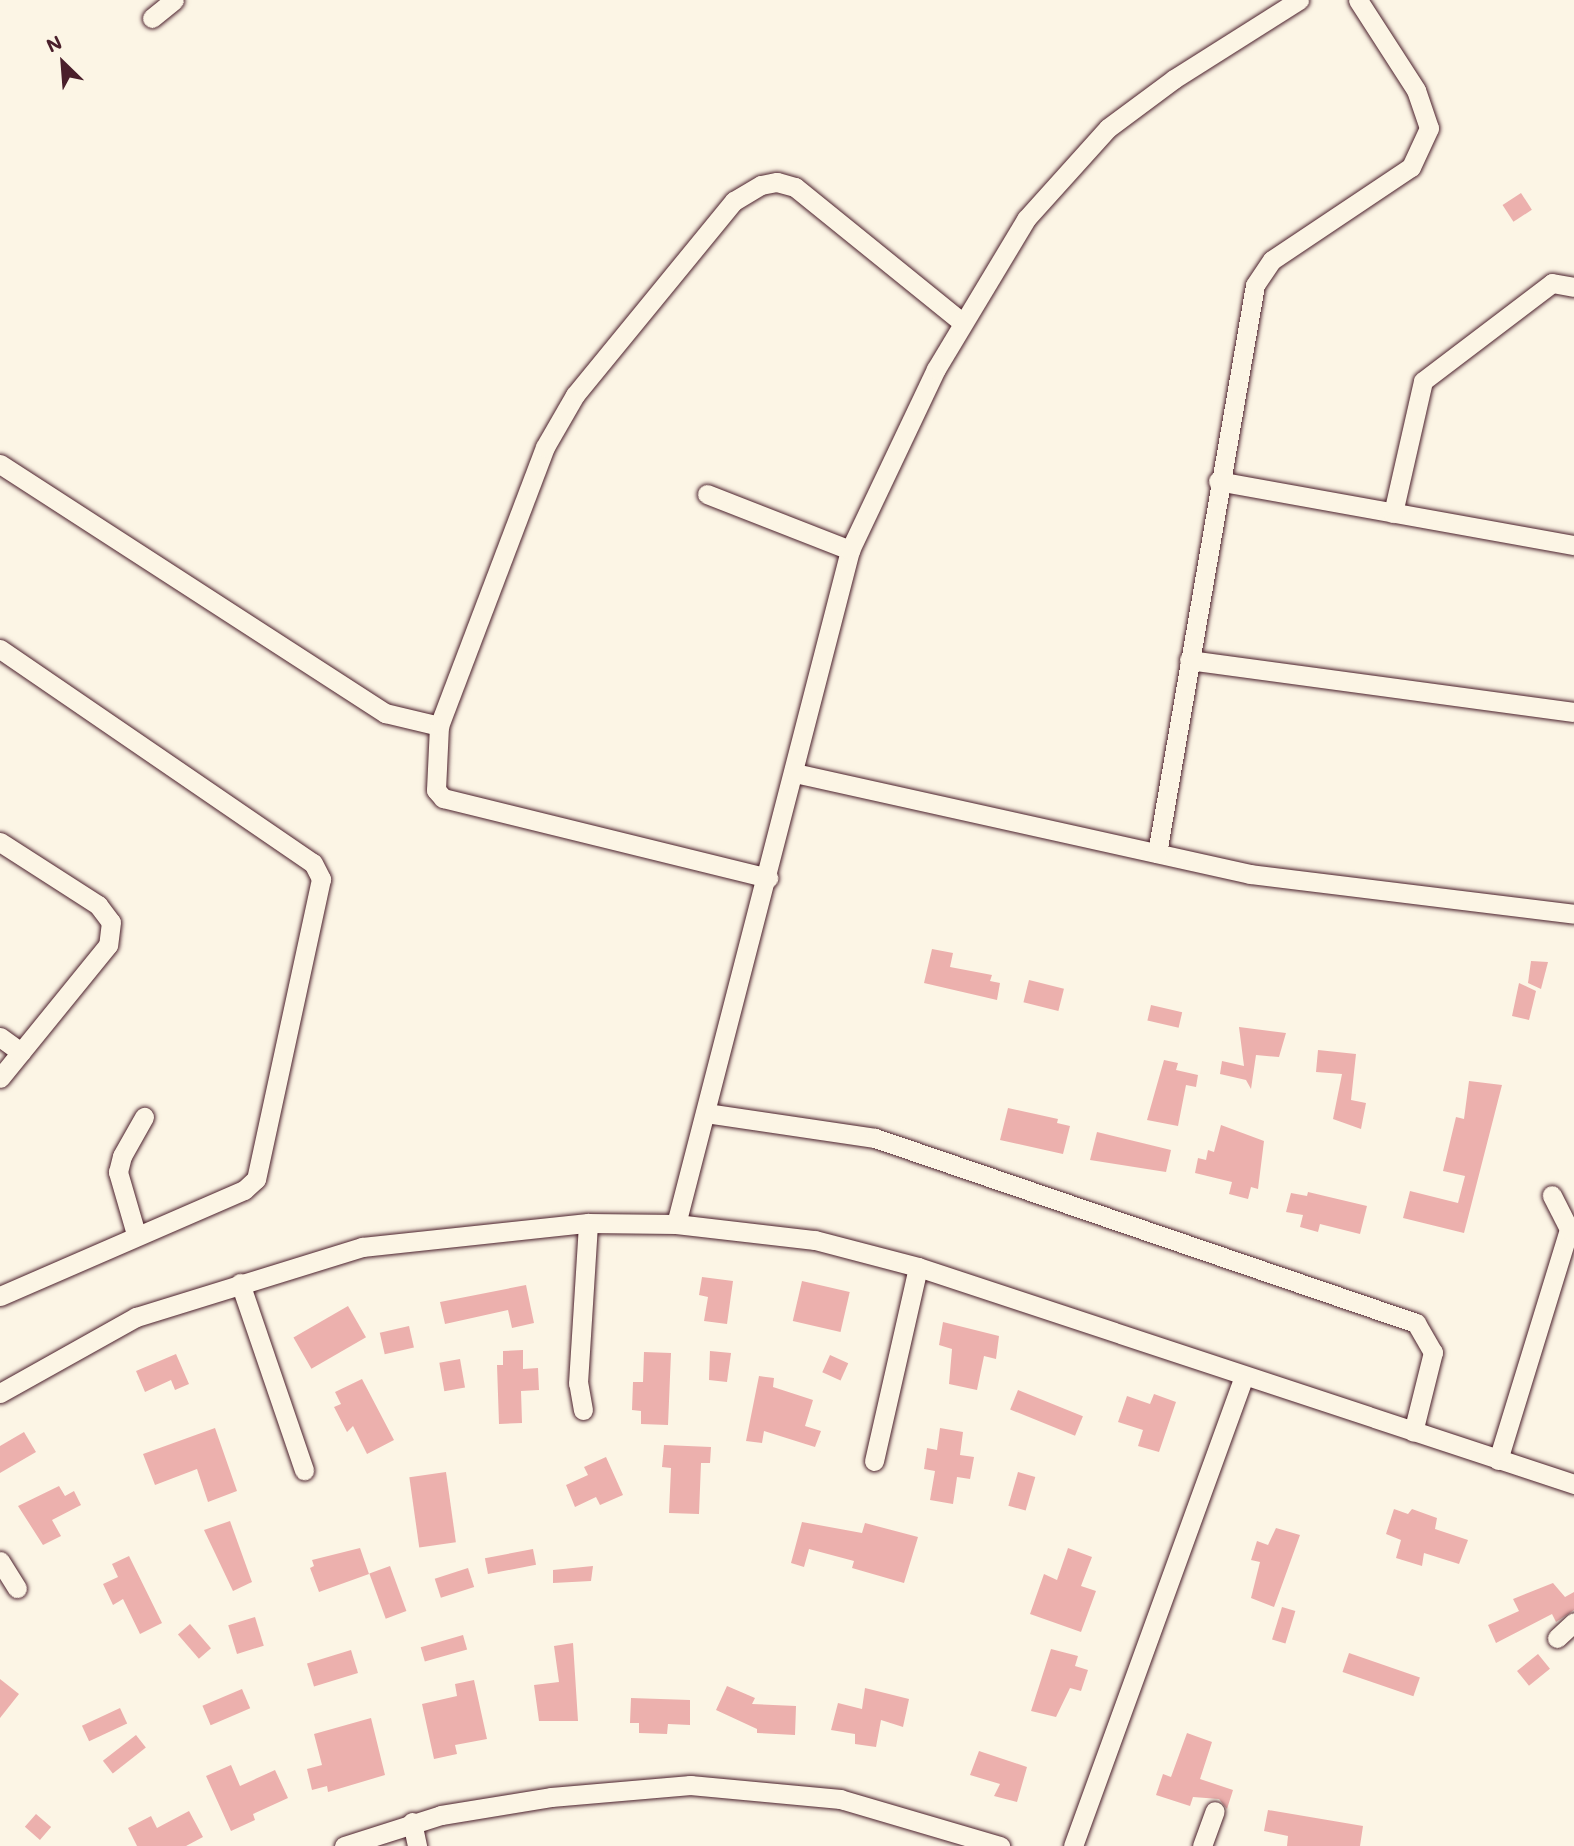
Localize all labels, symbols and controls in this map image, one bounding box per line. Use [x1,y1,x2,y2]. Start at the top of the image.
north arrow [28,28,98,98]
text: N [42,29,66,58]

